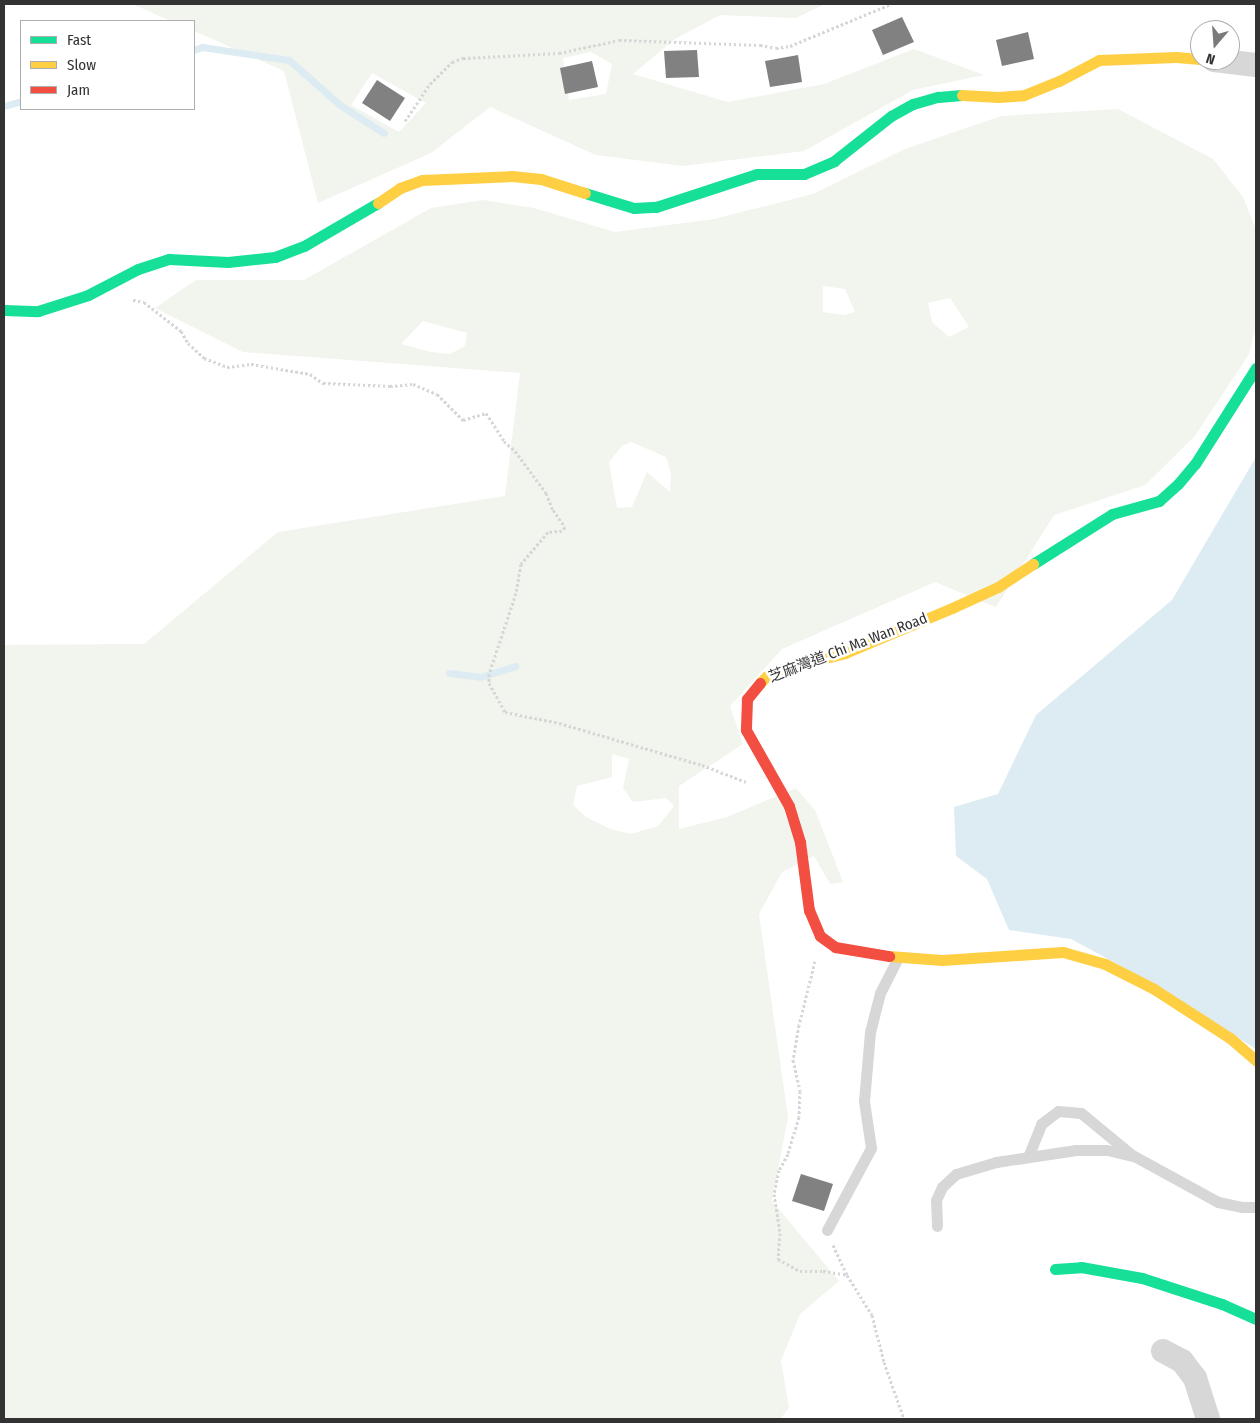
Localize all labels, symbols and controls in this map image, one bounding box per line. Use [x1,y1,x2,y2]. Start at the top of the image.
legend [20,20,195,110]
north arrow [1190,20,1240,70]
text: Fast [67,31,91,49]
text: N [1204,49,1217,68]
text: Slow [67,56,96,74]
text: Jam [67,81,90,99]
street label: 芝麻灣道 Chi Ma Wan Road [766,609,930,687]

